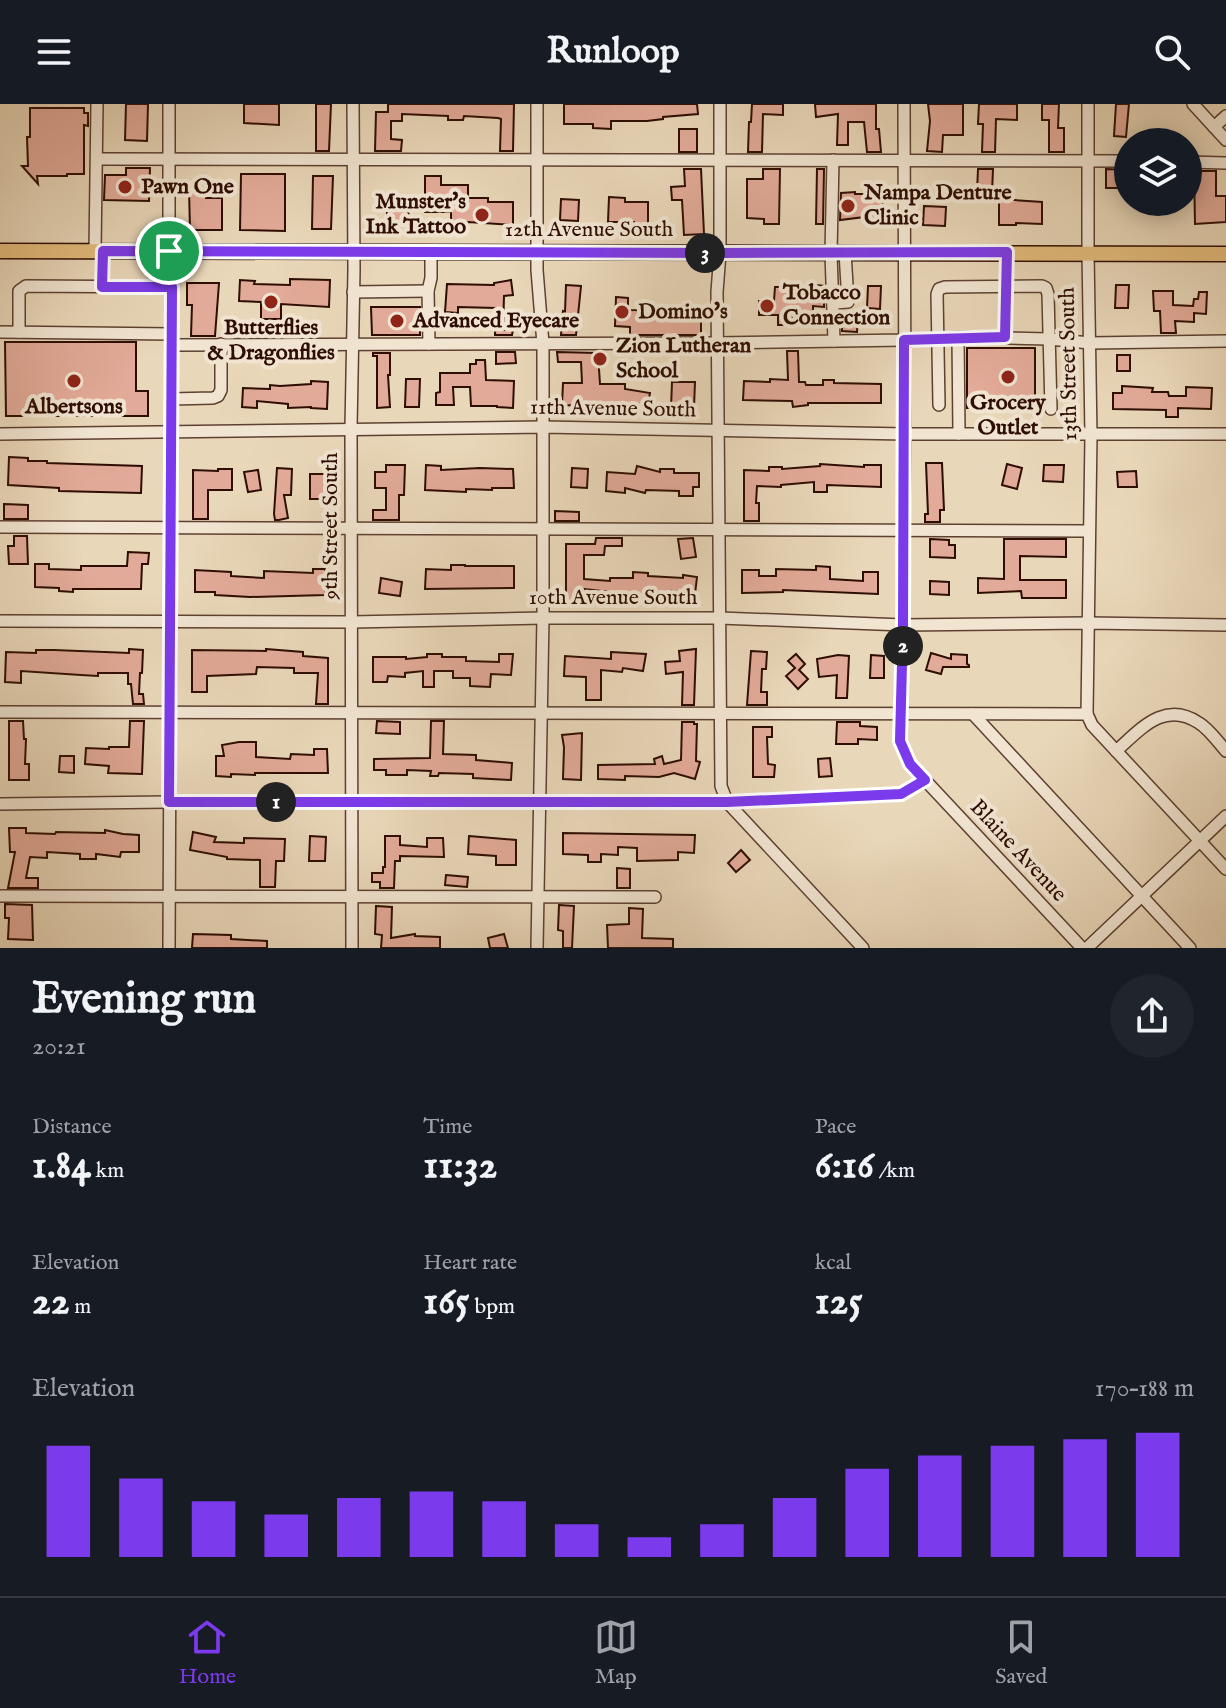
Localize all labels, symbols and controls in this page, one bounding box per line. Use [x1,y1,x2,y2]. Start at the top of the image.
text: Runloop [546,29,680,75]
icon: menu [32,30,76,74]
icon: search [1150,30,1194,74]
map controls [1114,128,1202,216]
button: layers [1114,128,1202,216]
place label: Pawn One [141,173,234,201]
marker: Pawn One [116,178,134,196]
place label: Nampa Denture Clinic [863,179,1012,232]
place label: Munster's Ink Tattoo [366,188,466,241]
marker: Nampa Denture Clinic [839,197,857,215]
marker: Munster's Ink Tattoo [473,206,491,224]
street label: 12th Avenue South [505,216,673,244]
pin [135,217,203,285]
icon: arrive [147,229,191,273]
pin: 3 [685,233,725,273]
text: 3 [701,239,709,267]
place label: Tobacco Connection [782,279,891,332]
street label: 13th Street South [1054,287,1084,441]
marker: Butterflies & Dragonflies [262,293,280,311]
marker: Tobacco Connection [758,297,776,315]
place label: Domino's [638,298,728,326]
marker: Domino's [613,303,631,321]
place label: Advanced Eyecare [412,307,579,335]
marker: Advanced Eyecare [388,312,406,330]
place label: Butterflies & Dragonflies [207,314,335,367]
place label: Zion Lutheran School [616,332,751,385]
marker: Zion Lutheran School [591,350,609,368]
marker: Grocery Outlet [999,368,1017,386]
marker: Albertsons [65,372,83,390]
place label: Grocery Outlet [970,389,1047,442]
place label: Albertsons [24,393,123,421]
street label: 11th Avenue South [530,394,697,424]
street label: 9th Street South [317,452,345,600]
street label: 10th Avenue South [529,584,698,612]
pin: 2 [883,626,923,666]
text: 2 [898,632,908,660]
pin: 1 [256,782,296,822]
text: 1 [272,788,280,816]
street label: Blaine Avenue [963,794,1073,908]
text: Evening run [32,972,256,1028]
button: share [1110,974,1194,1058]
text: 20:21 [32,1030,86,1063]
text: Distance [32,1113,112,1141]
text: Time [423,1113,472,1141]
text: Pace [815,1113,856,1141]
text: 1.84 [32,1141,91,1192]
text: 11:32 [423,1141,497,1192]
text: 6:16 [815,1141,874,1192]
text: km [91,1157,124,1185]
text: /km [874,1157,915,1185]
text: Elevation [32,1249,119,1277]
text: Heart rate [423,1249,517,1277]
text: kcal [815,1249,851,1277]
text: 22 [32,1277,70,1328]
text: 165 [423,1277,470,1328]
text: 125 [815,1277,863,1328]
text: m [70,1293,91,1321]
text: bpm [470,1293,515,1321]
text: Elevation [32,1372,135,1405]
text: 170–188 m [1095,1372,1194,1405]
tab: Home [179,1615,236,1691]
tab: Map [594,1615,638,1691]
tab: Saved [995,1615,1047,1691]

